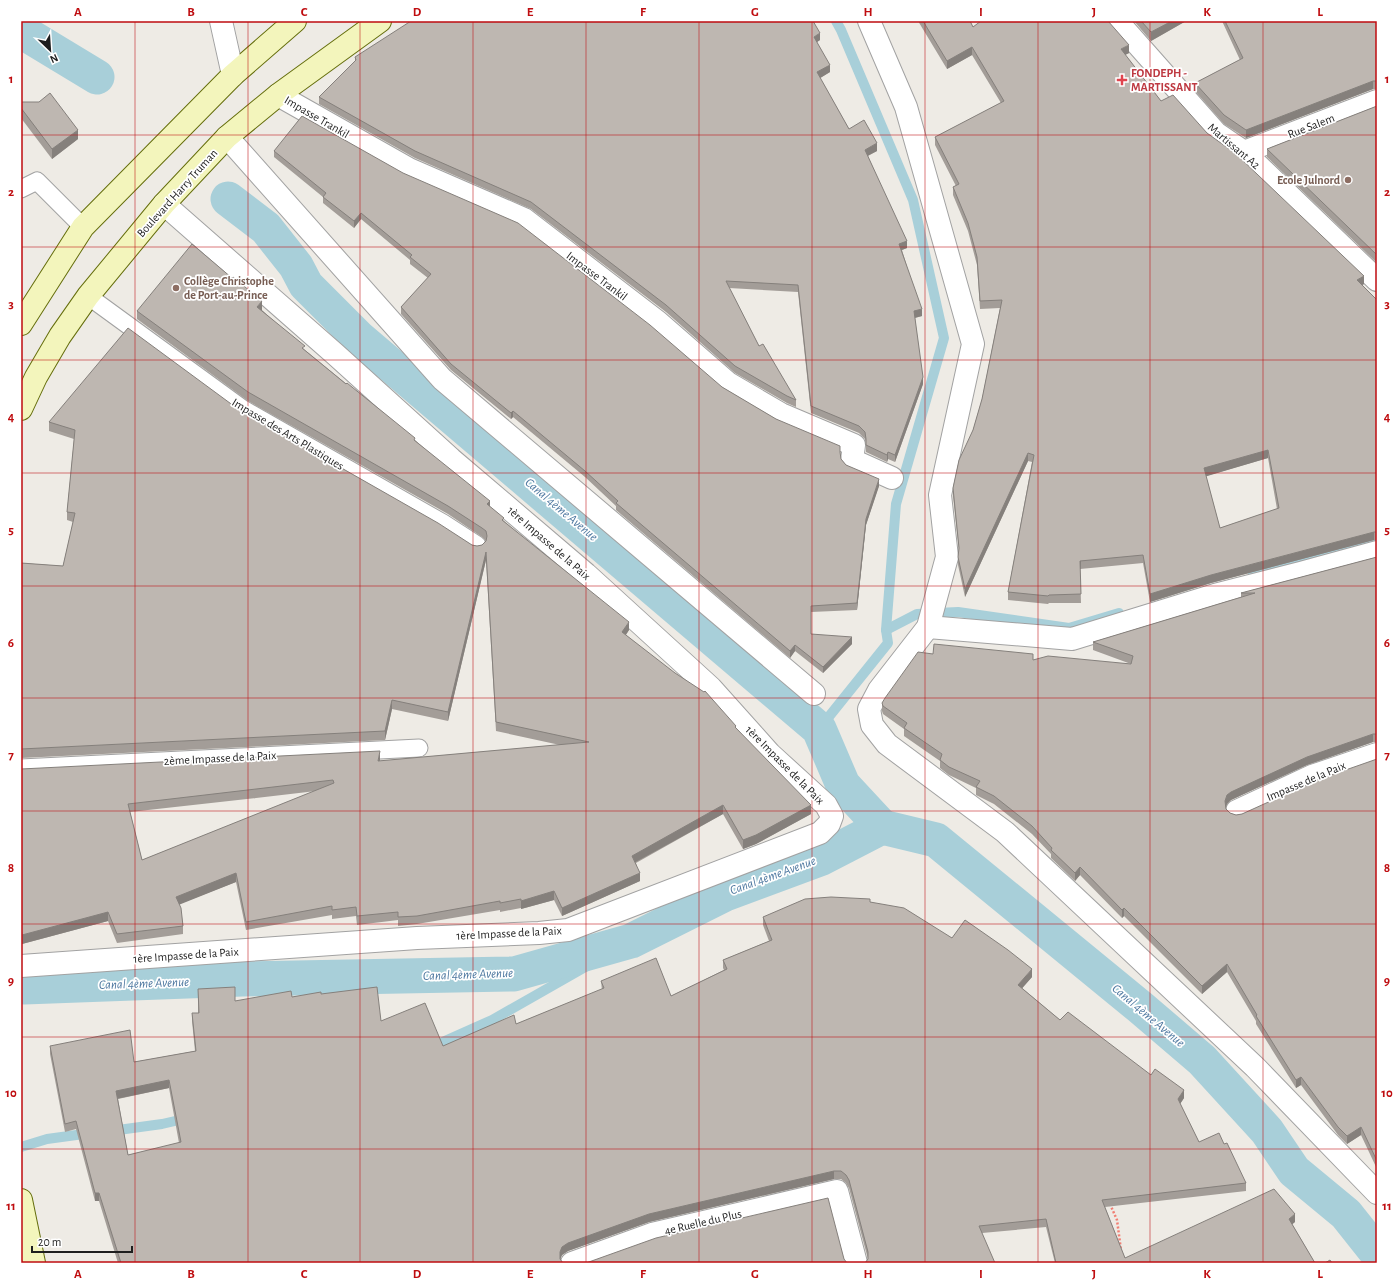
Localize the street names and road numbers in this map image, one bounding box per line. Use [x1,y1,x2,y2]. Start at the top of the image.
street label: Impasse Trankil [283,94,351,140]
street label: Rue Salem [1286,112,1336,140]
street label: Martissant A2 [1206,121,1263,172]
street label: Boulevard Harry Truman [134,147,220,240]
street label: Impasse Trankil [564,249,630,303]
street label: Impasse des Arts Plastiques [230,396,346,472]
street label: 1ère Impasse de la Paix [505,504,593,582]
street label: 1ère Impasse de la Paix [743,723,827,807]
street label: 2ème Impasse de la Paix [163,749,277,767]
street label: Impasse de la Paix [1265,759,1347,803]
street label: 1ère Impasse de la Paix [456,924,562,942]
street label: 1ère Impasse de la Paix [133,945,239,965]
street label: 4e Ruelle du Plus [663,1207,743,1237]

